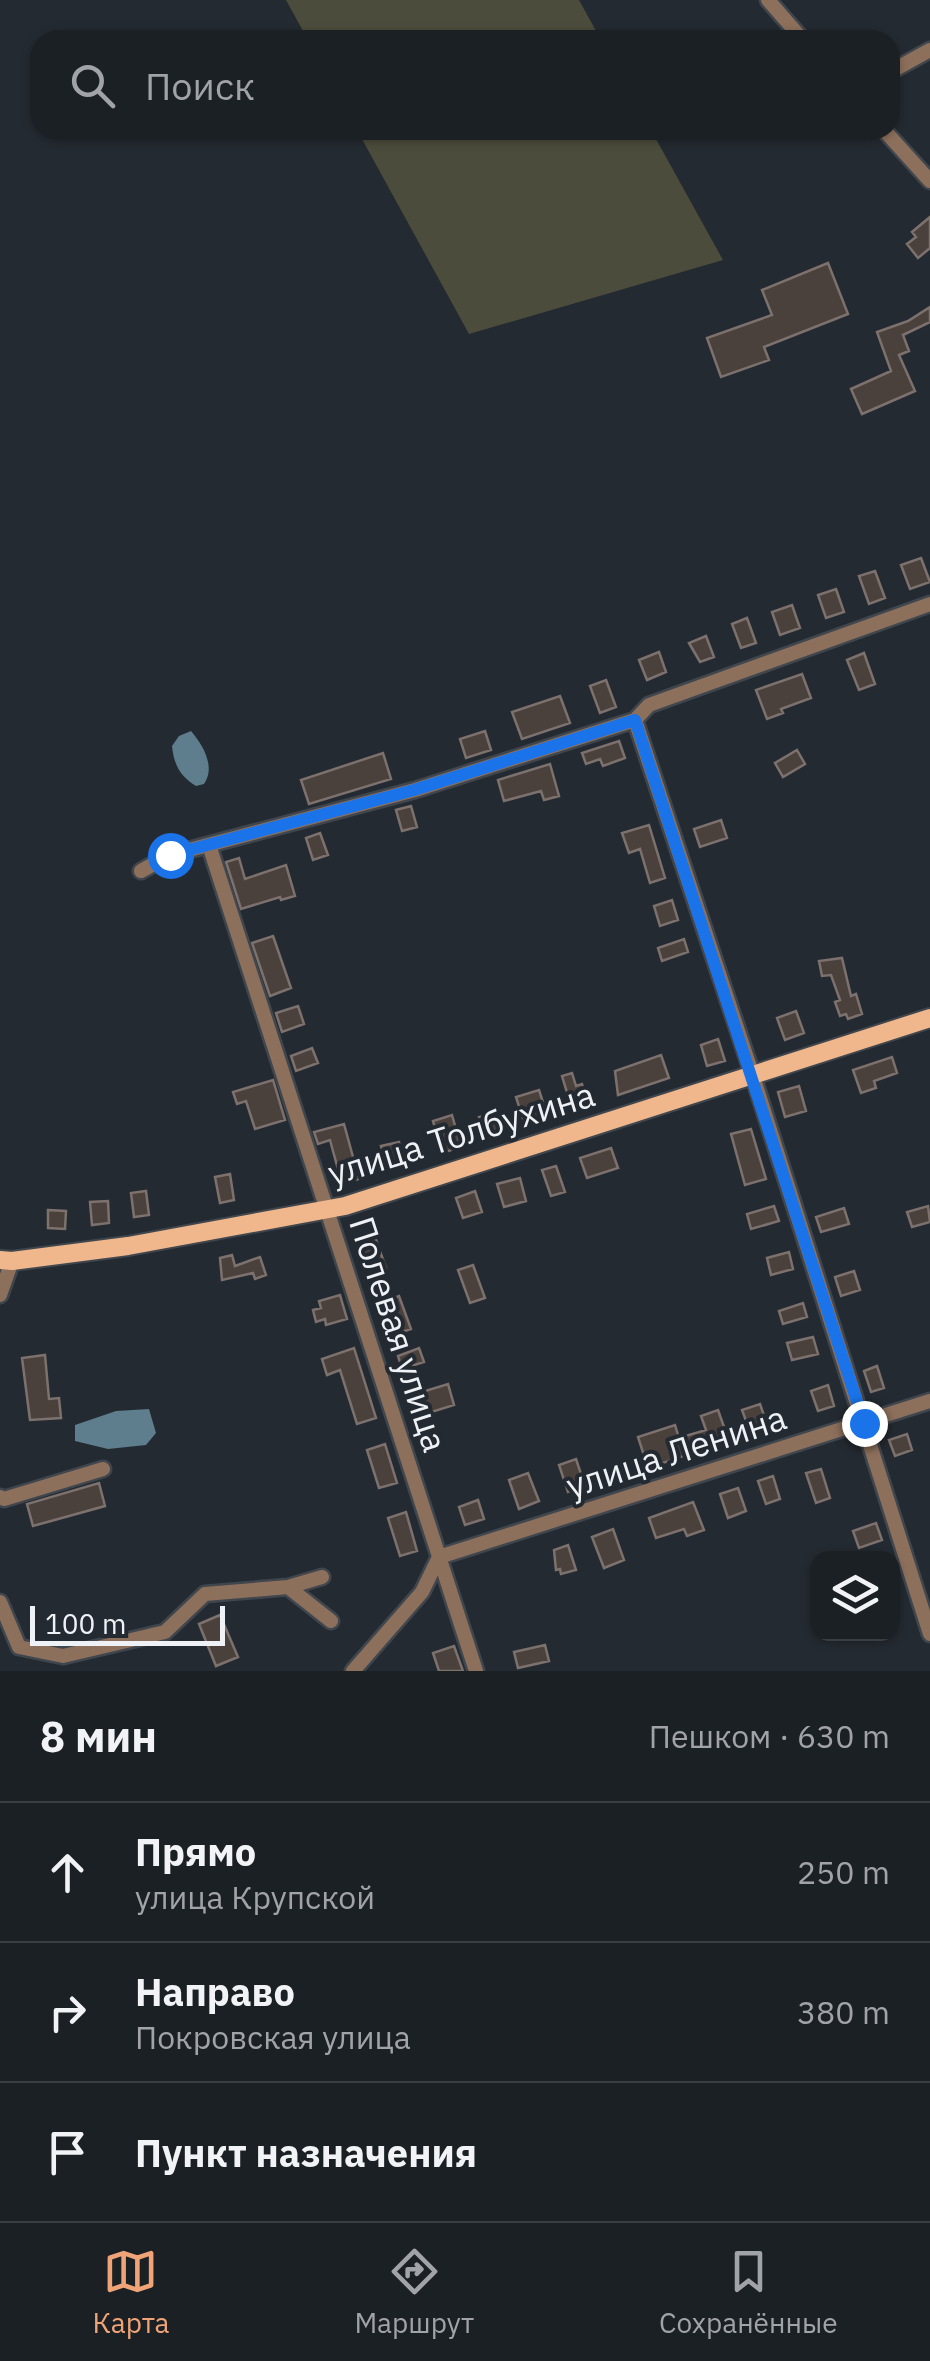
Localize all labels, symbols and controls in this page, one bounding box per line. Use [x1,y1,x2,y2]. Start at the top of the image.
search box [30,30,900,140]
icon: search [65,58,120,113]
text: Поиск [145,61,255,110]
route start [148,833,194,879]
street label: улица Толбухина [322,1071,600,1195]
street label: Полевая улица [339,1211,459,1457]
street label: улица Ленина [560,1394,792,1508]
route end [842,1401,888,1447]
map controls [810,1551,900,1641]
button: layers [810,1551,900,1641]
scale bar [30,1601,225,1646]
text: 100 m [45,1605,126,1642]
text: 8 мин [40,1709,157,1764]
text: Пешком · 630 m [649,1715,890,1757]
text: Прямо [135,1827,256,1876]
icon: ahead [40,1845,95,1900]
text: 250 m [797,1851,890,1893]
text: улица Крупской [135,1876,375,1918]
text: Направо [135,1967,295,2016]
icon: right [40,1985,95,2040]
text: 380 m [797,1991,890,2033]
text: Покровская улица [135,2016,411,2058]
icon: arrive [40,2125,95,2180]
text: Пункт назначения [135,2128,477,2177]
tab: Карта [92,2244,170,2341]
tab: Маршрут [354,2244,474,2341]
tab: Сохранённые [659,2244,838,2341]

